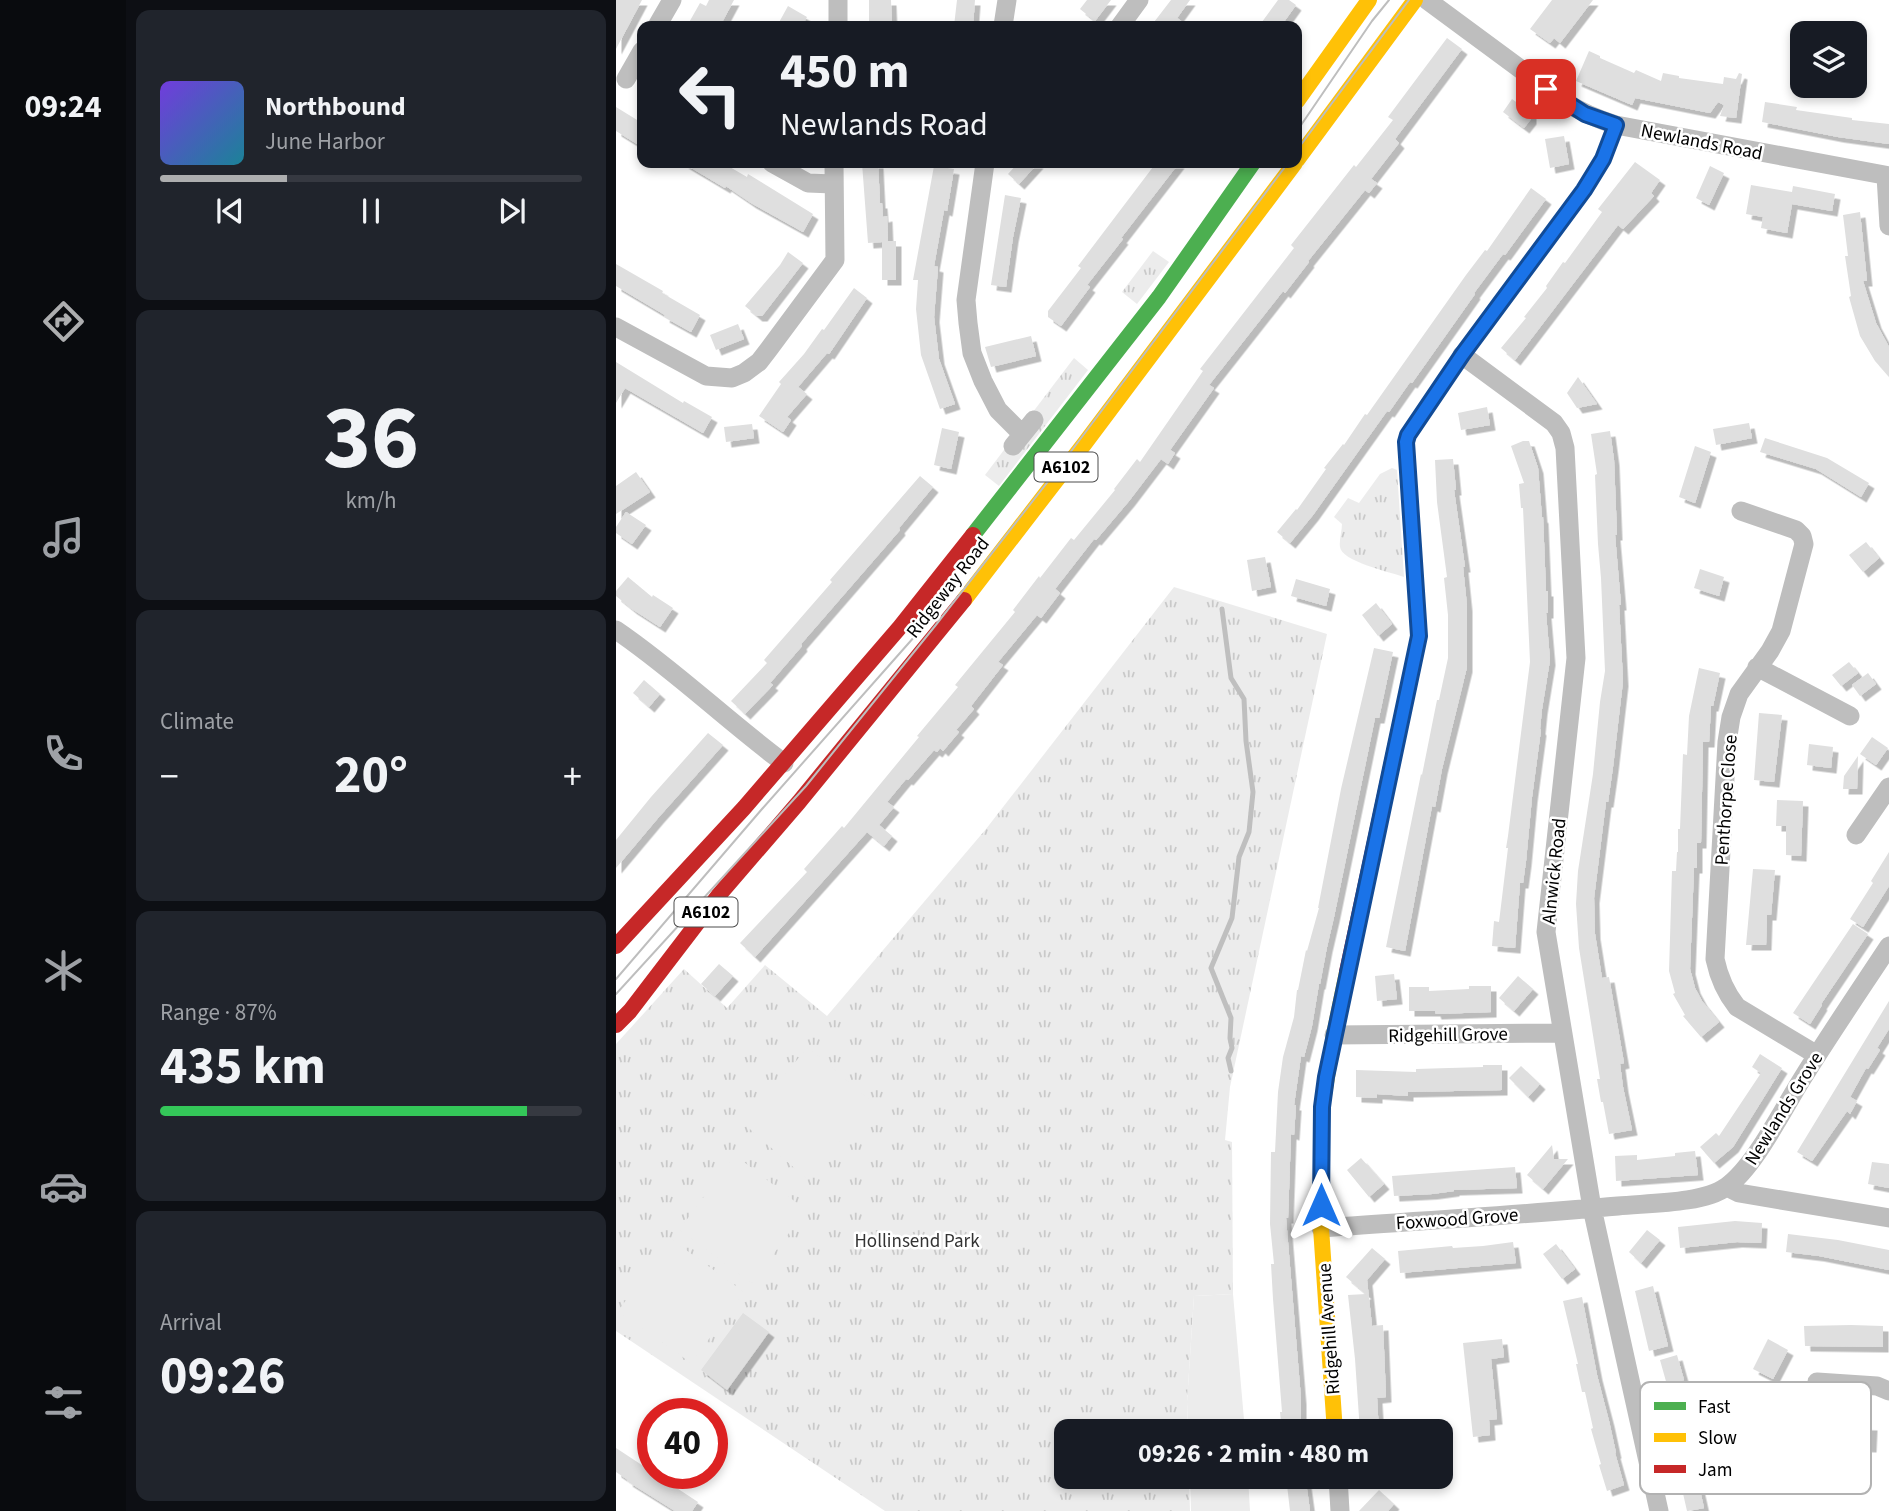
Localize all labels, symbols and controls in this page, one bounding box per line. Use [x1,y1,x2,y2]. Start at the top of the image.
map controls [1790,21,1867,98]
button: layers [1790,21,1867,98]
text: 450 m [780,37,909,107]
icon: left [665,49,756,140]
pin [1516,59,1576,119]
icon: arrive [1527,70,1565,108]
text: 09:24 [24,84,102,130]
text: Northbound [265,88,406,125]
text: Newlands Road [780,102,988,148]
street label: Newlands Road [1639,117,1765,167]
text: June Harbor [265,125,385,158]
icon: previous [211,192,249,230]
icon: pause [352,192,390,230]
icon: next [493,192,531,230]
icon: directions [39,297,88,346]
text: 36 [323,374,419,503]
road number: A6102 [1035,452,1098,481]
text: km/h [345,484,397,517]
icon: music [39,513,88,562]
street label: Ridgeway Road [900,532,996,644]
text: Climate [160,705,234,738]
icon: phone [39,729,88,778]
street label: Penthorpe Close [1708,734,1745,866]
text: 20° [334,739,408,813]
text: − [160,750,179,804]
text: + [563,750,582,804]
street label: Alnwick Road [1535,817,1573,926]
road number: A6102 [674,897,738,926]
icon: climate [39,946,88,995]
text: Range · 87% [160,996,277,1029]
street label: Ridgehill Grove [1388,1021,1508,1050]
text: 435 km [160,1030,326,1104]
street label: Newlands Grove [1739,1047,1830,1171]
icon: car [39,1162,88,1211]
position arrow [1284,1168,1358,1242]
street label: Foxwood Grove [1395,1202,1519,1237]
park label: Hollinsend Park [854,1228,980,1255]
street label: Ridgehill Avenue [1311,1262,1348,1396]
text: Arrival [160,1306,222,1339]
text: 09:26 [160,1340,285,1414]
icon: filters [39,1378,88,1427]
legend [1640,1382,1871,1494]
text: Fast [1698,1394,1731,1421]
speed limit sign: 40 [637,1398,728,1489]
text: Slow [1698,1425,1737,1452]
text: 09:26 · 2 min · 480 m [1138,1435,1369,1472]
text: Jam [1698,1457,1732,1484]

